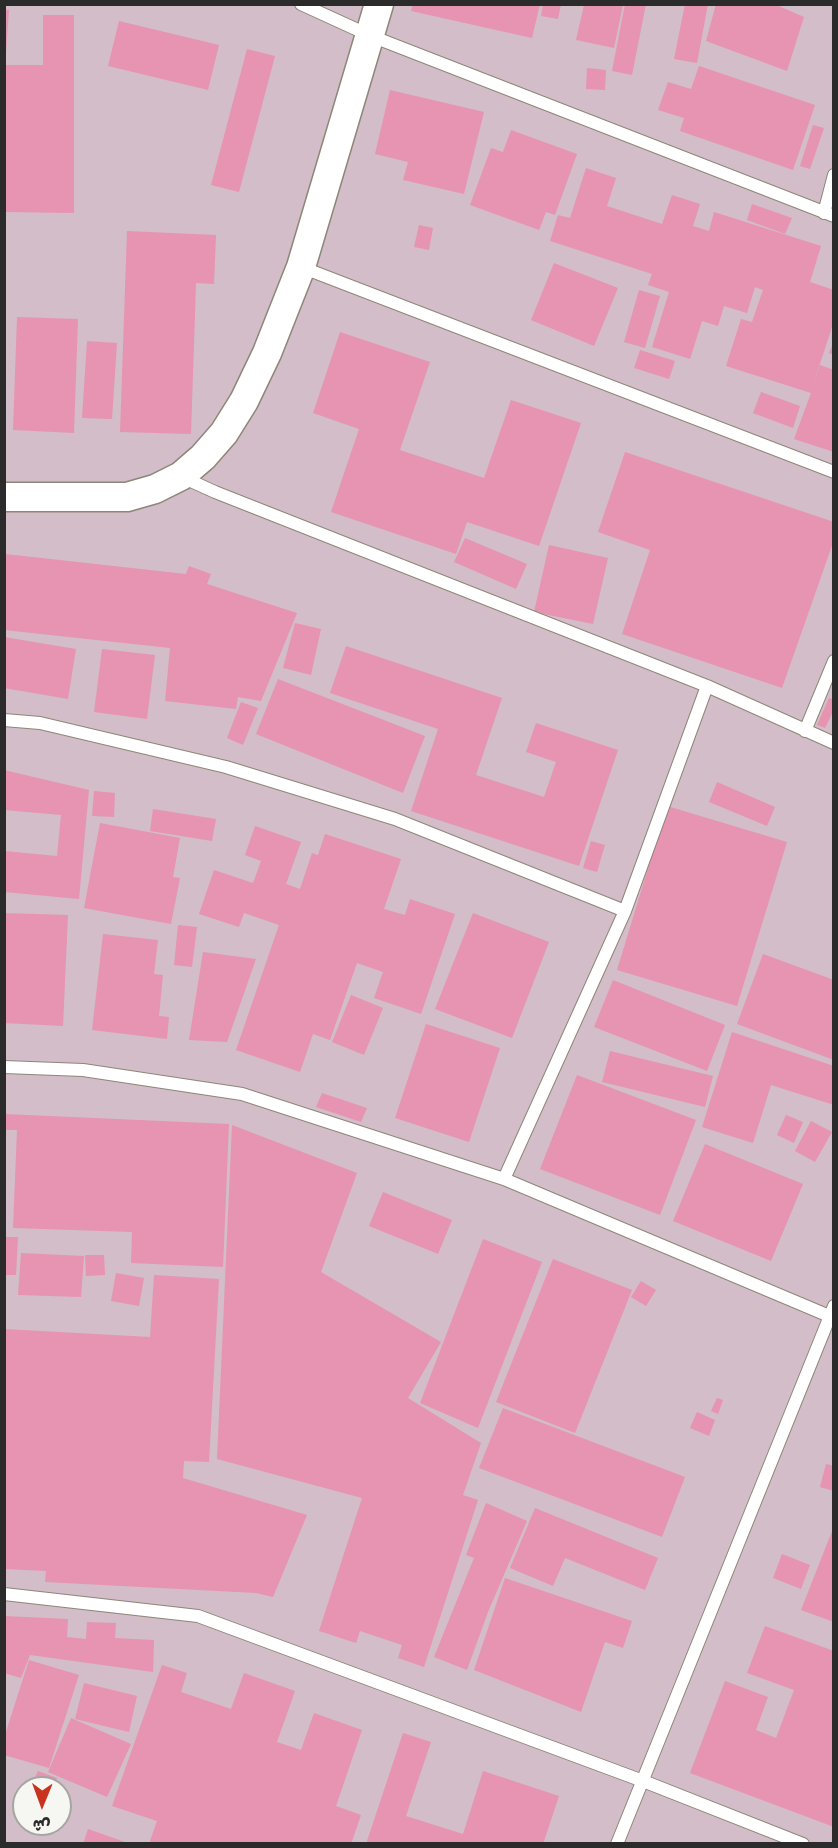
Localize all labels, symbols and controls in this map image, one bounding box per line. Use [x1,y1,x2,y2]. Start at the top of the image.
north arrow [12,1776,72,1836]
text: ش [33,1813,51,1832]

